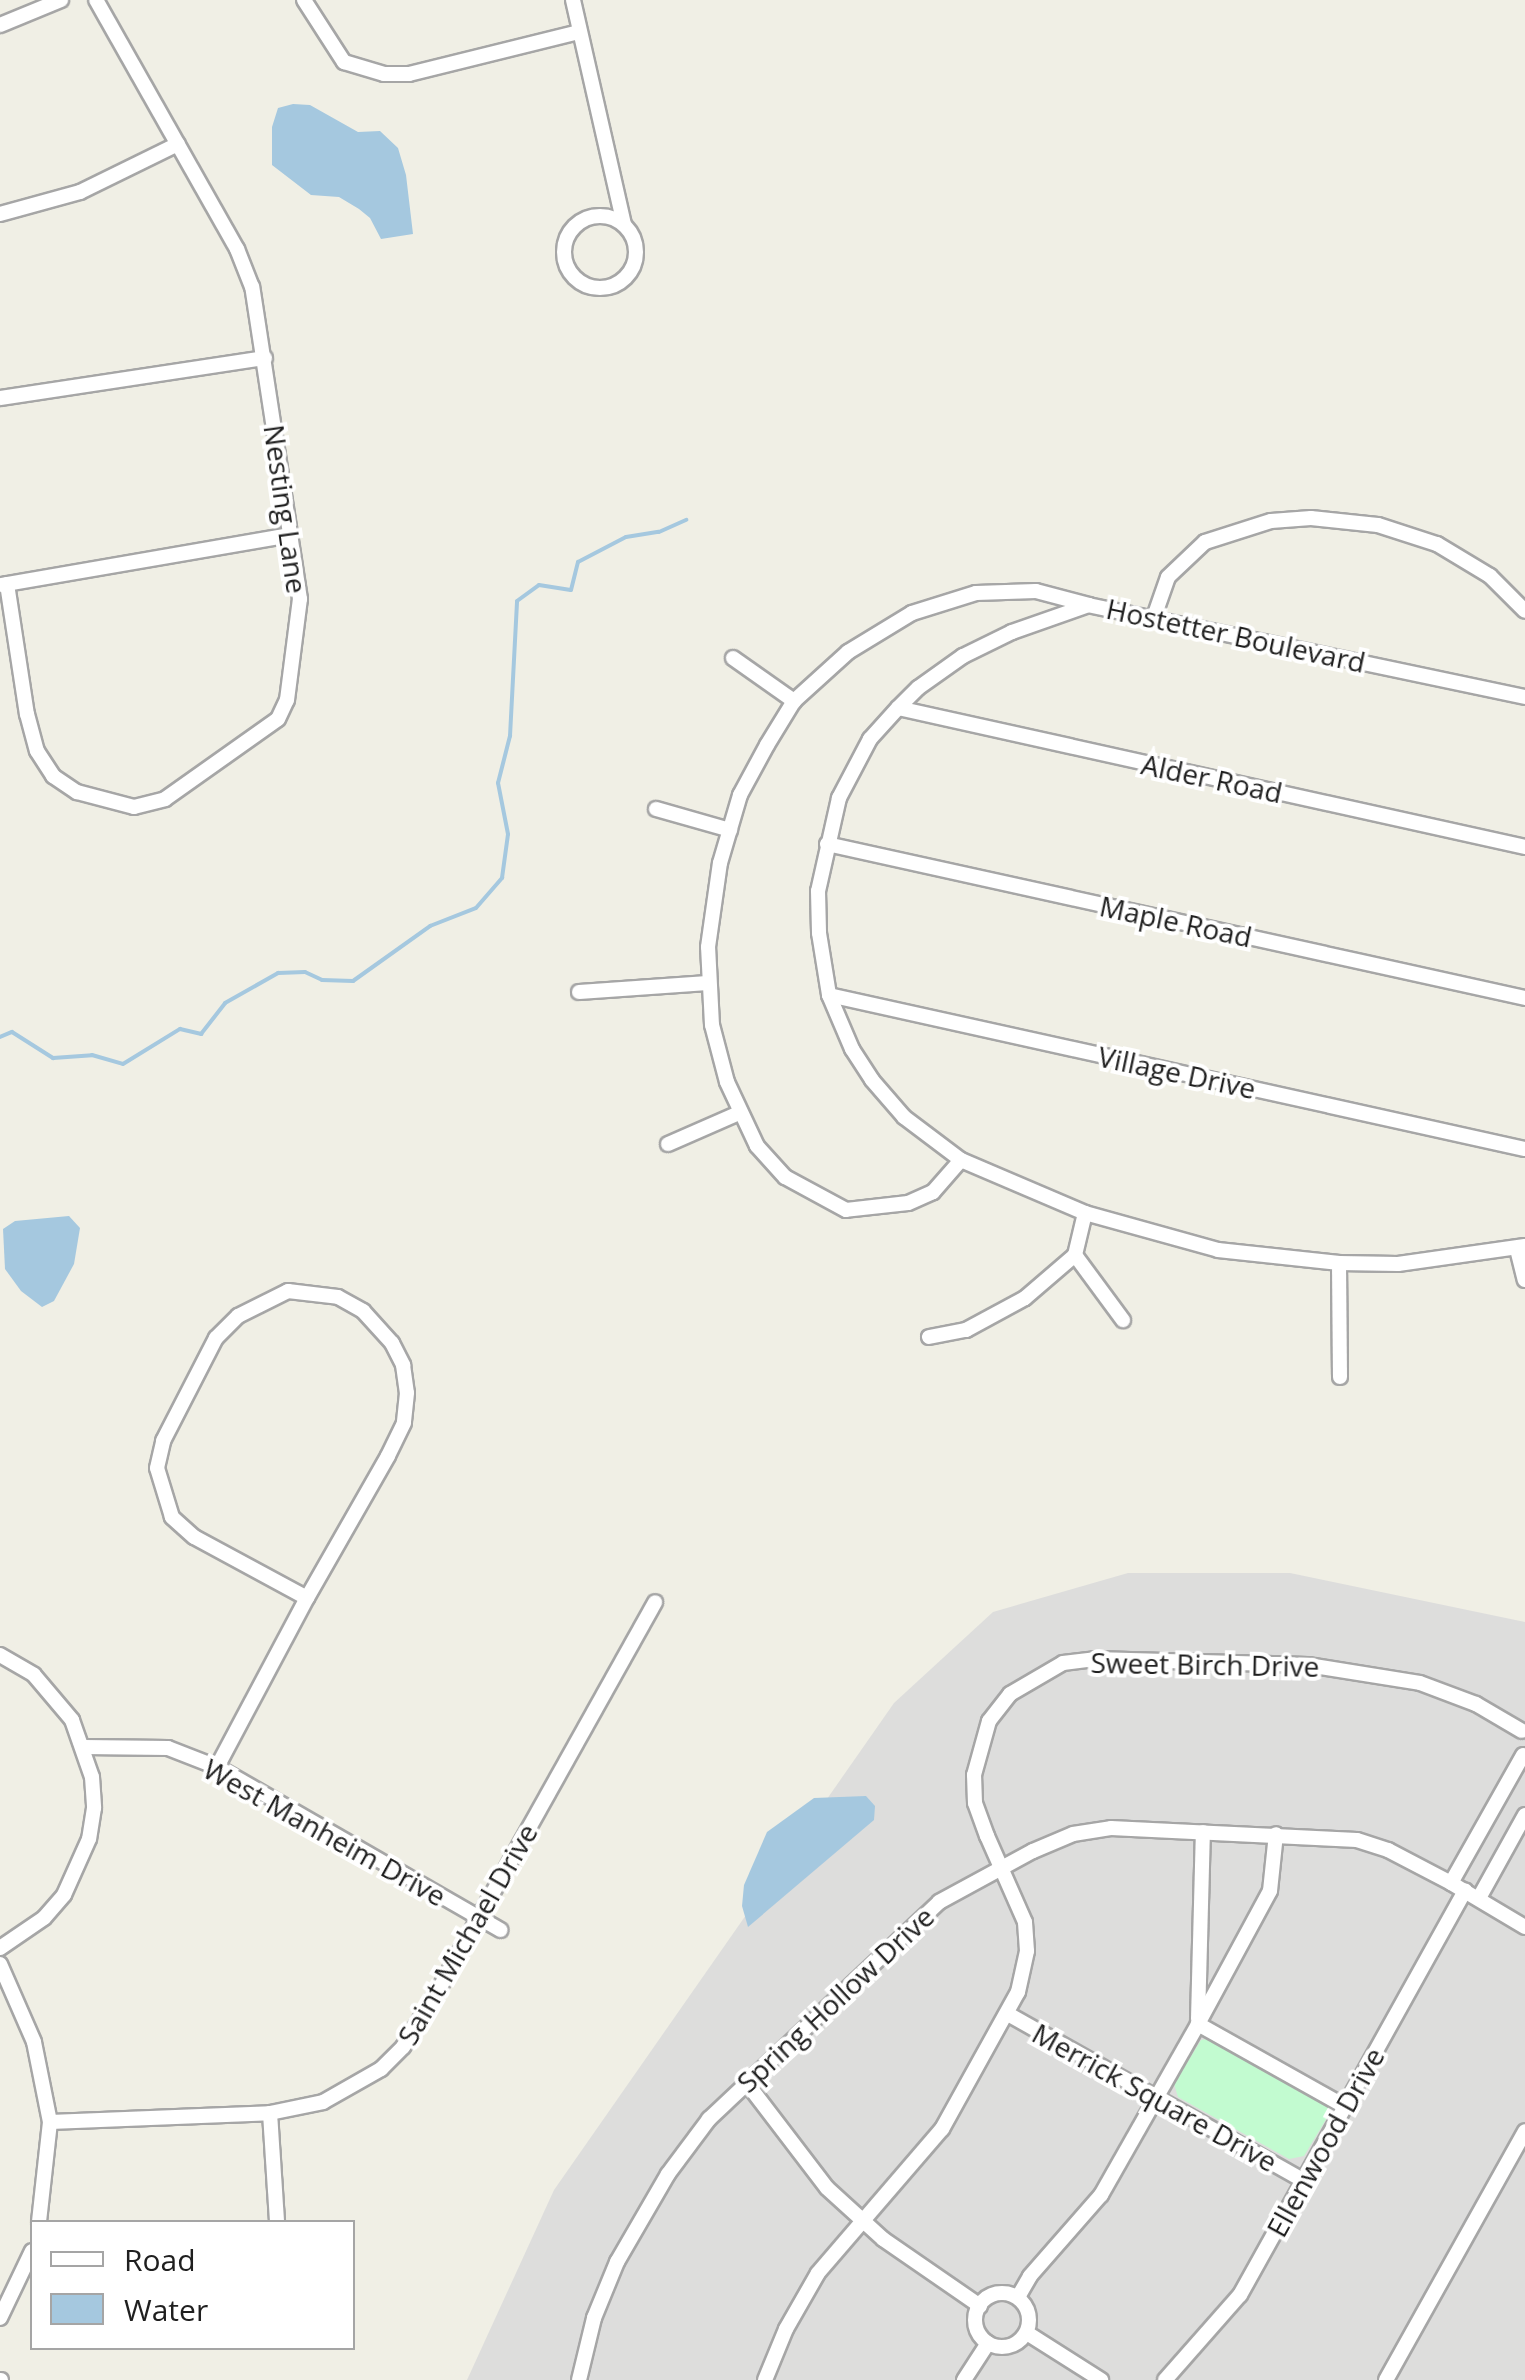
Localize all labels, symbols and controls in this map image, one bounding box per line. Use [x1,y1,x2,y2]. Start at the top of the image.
street label: Nesting Lane [258,423,314,595]
street label: Hostetter Boulevard [1103,591,1369,679]
street label: Alder Road [1138,747,1286,809]
street label: Maple Road [1097,888,1255,954]
street label: Village Drive [1095,1039,1259,1105]
street label: Sweet Birch Drive [1090,1645,1320,1683]
street label: West Manheim Drive [198,1751,452,1913]
street label: Saint Michael Drive [390,1818,544,2050]
street label: Spring Hollow Drive [730,1899,940,2099]
street label: Merrick Square Drive [1027,2016,1283,2178]
street label: Ellenwood Drive [1259,2042,1391,2242]
legend [30,2220,355,2350]
text: Road [124,2239,196,2280]
text: Water [124,2289,208,2330]

